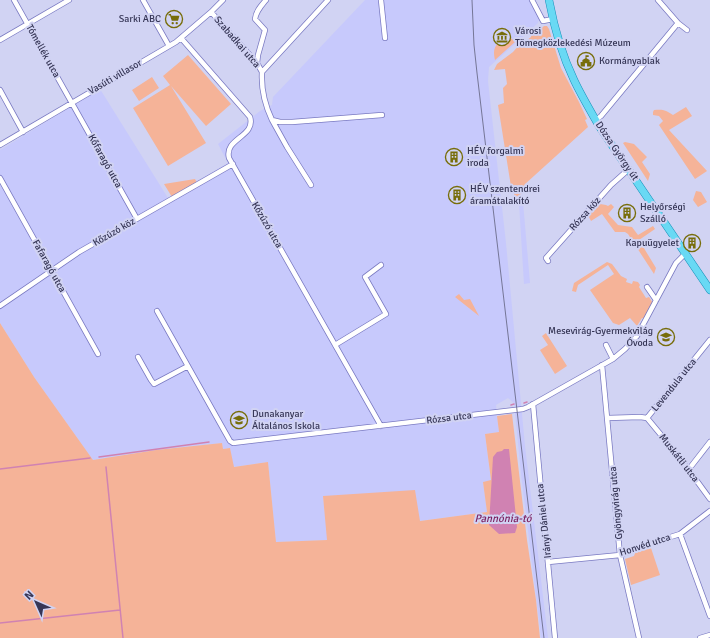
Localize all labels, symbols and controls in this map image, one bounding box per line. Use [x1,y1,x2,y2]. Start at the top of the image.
supermarket icon: Sarki ABC [164,9,184,29]
place label: Sarki ABC [119,13,161,25]
street label: Szabadkai utca [211,14,263,70]
street label: Tómellék utca [23,22,63,80]
place label: Városi Tömegközlekedési Múzeum [515,25,631,49]
museum icon: Városi Tömegközlekedési Múzeum [492,27,512,47]
public building icon: Kormányablak [576,51,596,71]
place label: Kormányablak [599,55,660,67]
street label: Vasúti villasor [86,57,144,97]
street label: Dózsa György út [593,119,641,183]
street label: Kőfaragó utca [85,132,125,190]
place label: HÉV forgalmi iroda [467,144,523,169]
building icon: HÉV forgalmi iroda [444,147,464,167]
place label: HÉV szentendrei áramátalakító [470,182,540,207]
building icon: HÉV szentendrei áramátalakító [447,185,467,205]
street label: Rózsa köz [567,194,604,233]
street label: Kőzúzó utca [249,200,285,250]
place label: Helyőrségi Szálló [640,201,685,225]
building icon: Helyőrségi Szálló [617,203,637,223]
street label: Kőzúzó köz [91,215,138,249]
building icon: Kapuügyelet [682,233,702,253]
place label: Kapuügyelet [626,237,679,249]
street label: Fafaragó utca [30,238,68,294]
place label: Mesevirág-Gyermekvilág Óvoda [548,325,653,349]
school or university icon: Mesevirág-Gyermekvilág Óvoda [656,327,676,347]
street label: Levendula utca [649,356,699,414]
place label: Dunakanyar Általános Iskola [252,408,320,432]
street label: Rózsa utca [426,409,472,427]
school or university icon: Dunakanyar Általános Iskola [229,410,249,430]
street label: Muskátli utca [656,432,702,484]
street label: Gyöngyvirág utca [607,466,625,540]
street label: Irányi Dániel utca [534,483,554,559]
water label: Pannónia-tó [474,512,533,525]
street label: Honvéd utca [618,531,672,559]
north arrow [16,582,56,622]
text: N [22,588,37,603]

